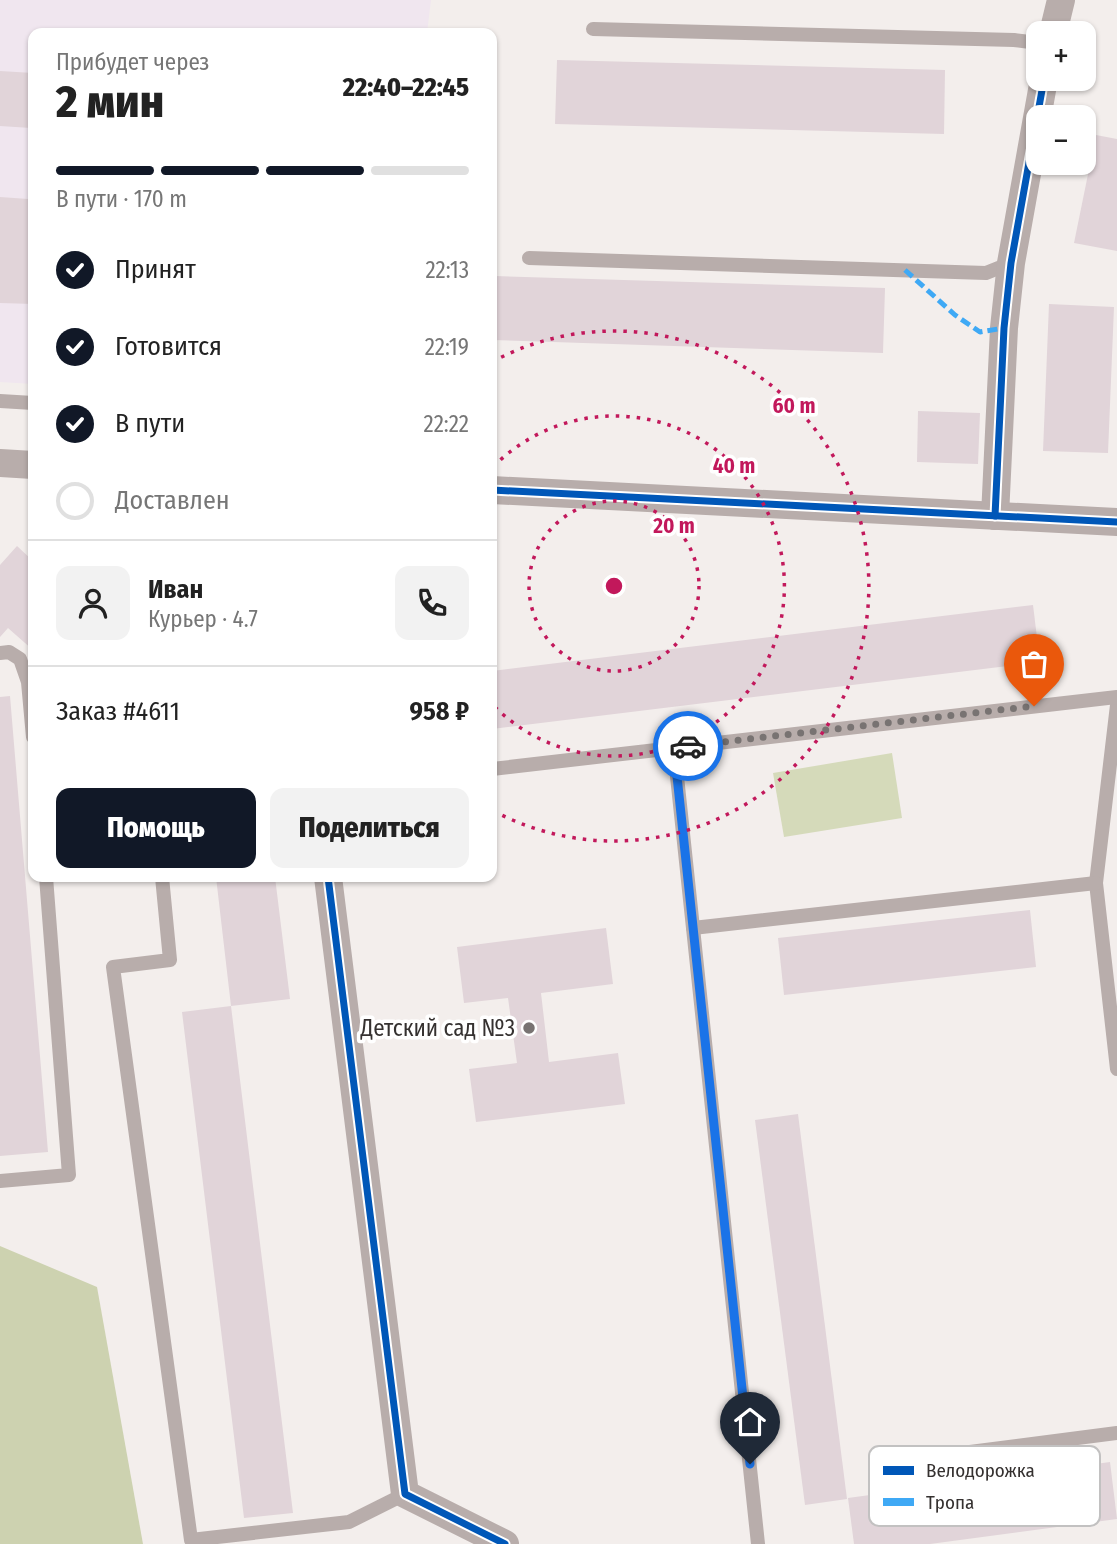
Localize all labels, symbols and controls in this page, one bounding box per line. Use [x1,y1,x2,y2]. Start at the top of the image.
map controls [1026,21,1096,175]
button: + [1026,21,1096,91]
text: Прибудет через [56,48,209,76]
text: 22:40–22:45 [343,72,469,103]
text: 2 мин [56,74,164,129]
button: − [1026,105,1096,175]
text: В пути · 170 m [56,185,187,213]
icon: check [56,251,94,289]
text: Принят [115,254,196,285]
text: 22:13 [425,256,469,284]
icon: check [56,328,94,366]
text: Готовится [115,331,222,362]
text: 22:19 [425,333,469,361]
text: 60 m [773,393,815,419]
icon: check [56,405,94,443]
text: В пути [115,408,185,439]
text: 22:22 [424,410,469,438]
text: 40 m [713,453,755,479]
text: Доставлен [115,485,230,516]
text: 20 m [652,513,695,539]
button: person [56,566,130,640]
button: phone [395,566,469,640]
text: Иван [148,574,203,605]
centre of rings [602,574,626,598]
text: Курьер · 4.7 [148,605,258,633]
pin [1004,634,1064,706]
icon: bag [1015,645,1053,683]
text: Заказ #4611 [56,696,180,727]
text: 958 ₽ [410,696,469,727]
courier [653,711,723,781]
icon: car [669,727,707,765]
button: Помощь [56,788,256,868]
button: Поделиться [270,788,469,868]
place label: Детский сад №3 [359,1014,515,1042]
marker: Детский сад №3 [521,1020,537,1036]
pin [720,1392,780,1464]
icon: home [731,1403,769,1441]
legend [869,1446,1100,1526]
text: Велодорожка [926,1459,1035,1482]
text: Тропа [926,1491,974,1514]

